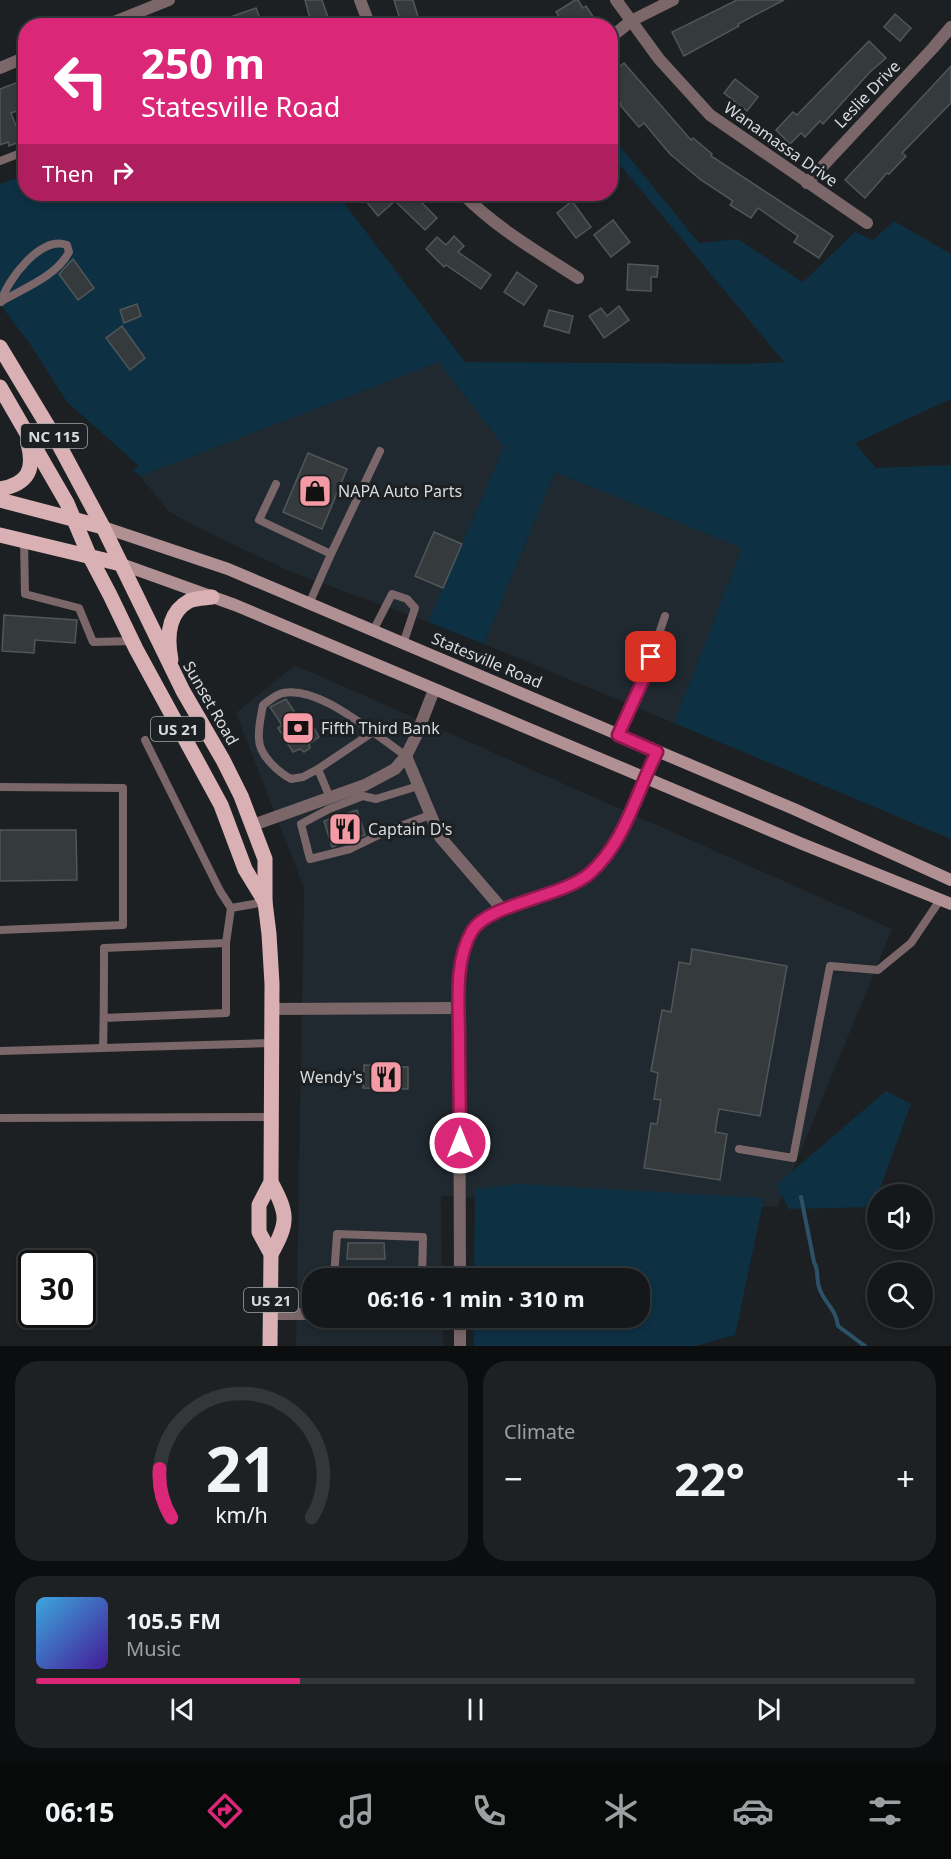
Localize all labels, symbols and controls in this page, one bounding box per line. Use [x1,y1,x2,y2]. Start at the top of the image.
text: 250 m [141,34,265,91]
icon: left [42,42,120,120]
street label: Leslie Drive [829,55,905,133]
text: Statesville Road [141,88,340,125]
street label: Wanamassa Drive [720,96,842,192]
icon: right [106,156,139,189]
text: Then [42,158,94,188]
road number: NC 115 [21,424,87,448]
shop icon: NAPA Auto Parts [297,473,333,509]
place label: NAPA Auto Parts [338,480,462,502]
street label: Statesville Road [428,627,546,693]
pin [625,631,676,682]
icon: arrive [634,640,667,673]
street label: Sunset Road [178,657,244,749]
bank icon: Fifth Third Bank [280,710,316,746]
road number: US 21 [151,717,205,741]
place label: Fifth Third Bank [321,717,440,739]
restaurant icon: Captain D's [327,811,363,847]
place label: Captain D's [368,818,452,840]
restaurant icon: Wendy's [368,1059,404,1095]
place label: Wendy's [300,1066,363,1088]
position arrow [428,1111,492,1175]
map controls [867,1184,933,1328]
button: sound [867,1184,933,1250]
speed limit sign: 30 [18,1250,96,1328]
button: search [867,1262,933,1328]
text: 06:16 · 1 min · 310 m [367,1283,585,1313]
road number: US 21 [244,1288,298,1312]
text: Climate [504,1418,575,1445]
text: 21 [206,1425,277,1510]
text: 22° [674,1448,745,1509]
text: − [504,1456,523,1501]
text: + [896,1456,915,1501]
text: km/h [215,1500,268,1529]
text: 105.5 FM [126,1605,221,1635]
text: Music [126,1635,181,1662]
icon: previous [166,1693,199,1726]
icon: pause [459,1693,492,1726]
icon: next [752,1693,785,1726]
icon: directions [204,1790,246,1832]
icon: music [336,1790,378,1832]
icon: phone [468,1790,510,1832]
icon: climate [600,1790,642,1832]
icon: car [732,1790,774,1832]
icon: filters [864,1790,906,1832]
text: 06:15 [45,1793,114,1830]

